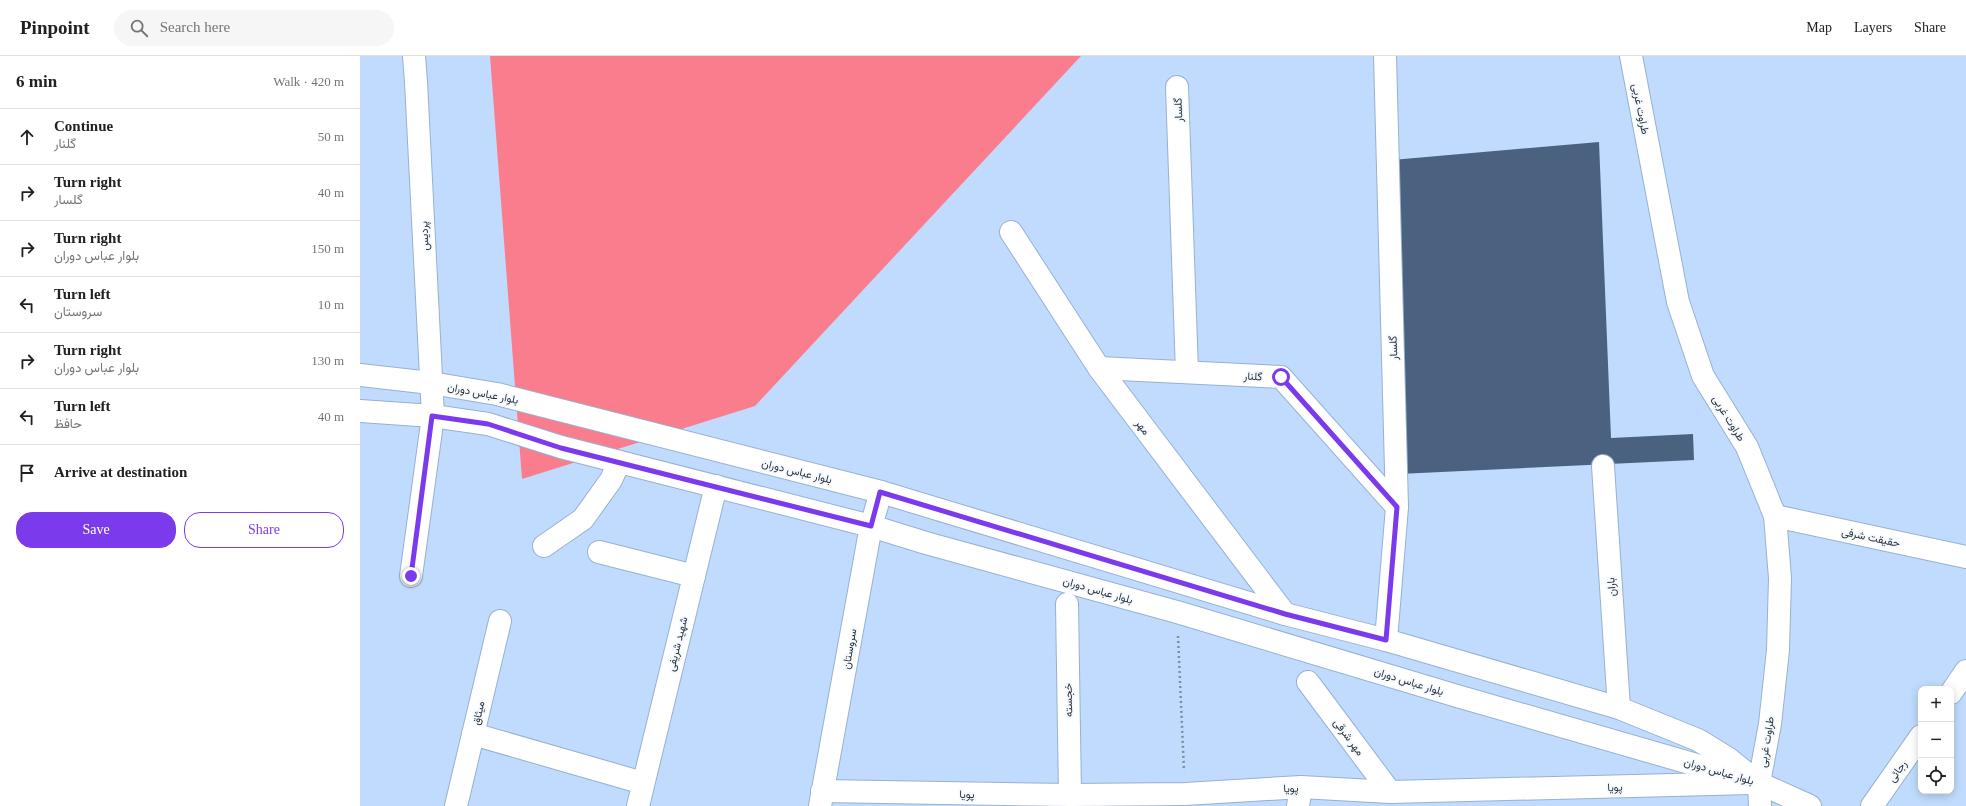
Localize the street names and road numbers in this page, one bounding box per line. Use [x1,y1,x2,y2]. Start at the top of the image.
street label: طراوت غربی [1629,83,1652,136]
street label: گلسار [1172,97,1185,123]
street label: پردیس [417,221,433,251]
street label: گلسار [1387,335,1400,361]
street label: گلنار [1242,369,1263,383]
street label: بلوار عباس دوران [446,380,520,407]
street label: طراوت غربی [1709,393,1748,444]
street label: مهر [1132,416,1153,438]
street label: بلوار عباس دوران [760,456,833,487]
street label: حقیقت شرفی [1840,525,1901,550]
street label: بلوار عباس دوران [1061,574,1134,607]
street label: باران [1604,577,1619,597]
street label: شهید شریفی [664,615,691,673]
street label: سروستان [840,628,859,670]
street label: بلوار عباس دوران [1373,665,1445,698]
street label: خجسته [1062,683,1075,717]
street label: میثاق [469,700,488,727]
street label: مهر شرقی [1331,716,1367,758]
street label: طراوت غربی [1756,716,1777,769]
street label: بلوار عباس دوران [1682,755,1755,788]
street label: رجائی [1885,758,1910,785]
street label: پویا [1607,781,1623,795]
street label: پویا [1283,782,1299,796]
street label: پویا [959,788,975,802]

